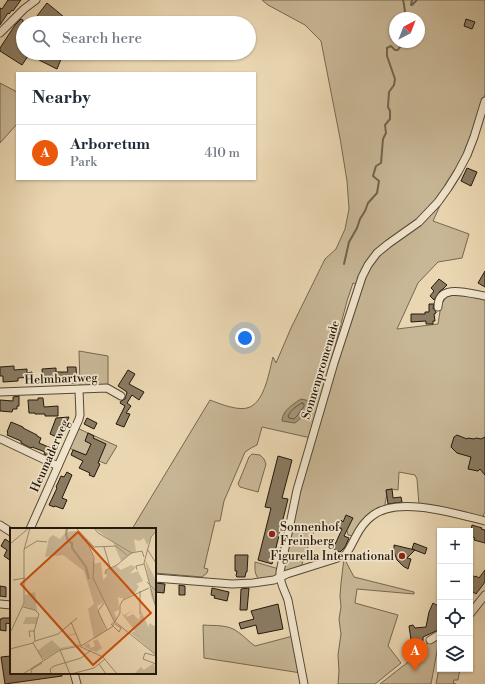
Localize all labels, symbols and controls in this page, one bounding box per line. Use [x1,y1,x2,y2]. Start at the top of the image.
north arrow [389,12,425,48]
search box [16,16,256,60]
icon: search [30,27,52,49]
text: Search here [62,29,142,48]
text: Nearby [32,87,91,109]
text: Arboretum [70,135,150,154]
text: A [40,145,50,161]
text: 410 m [204,145,240,161]
text: Park [70,154,97,170]
street label: Sonnenpromenade [299,319,343,421]
your location [235,328,255,348]
street label: Helmhartweg [24,370,99,388]
street label: Heumaderweg [27,417,73,495]
place label: Sonnenhof Freinberg [280,520,340,549]
inset map [10,528,156,674]
map controls [437,528,473,672]
button: + [437,528,473,564]
marker: Sonnenhof Freinberg [267,529,277,539]
place label: Figurella International [270,549,394,564]
marker: Figurella International [397,551,407,561]
button: − [437,564,473,600]
button: locate [437,600,473,636]
button: layers [437,636,473,672]
pin: A [402,638,428,671]

